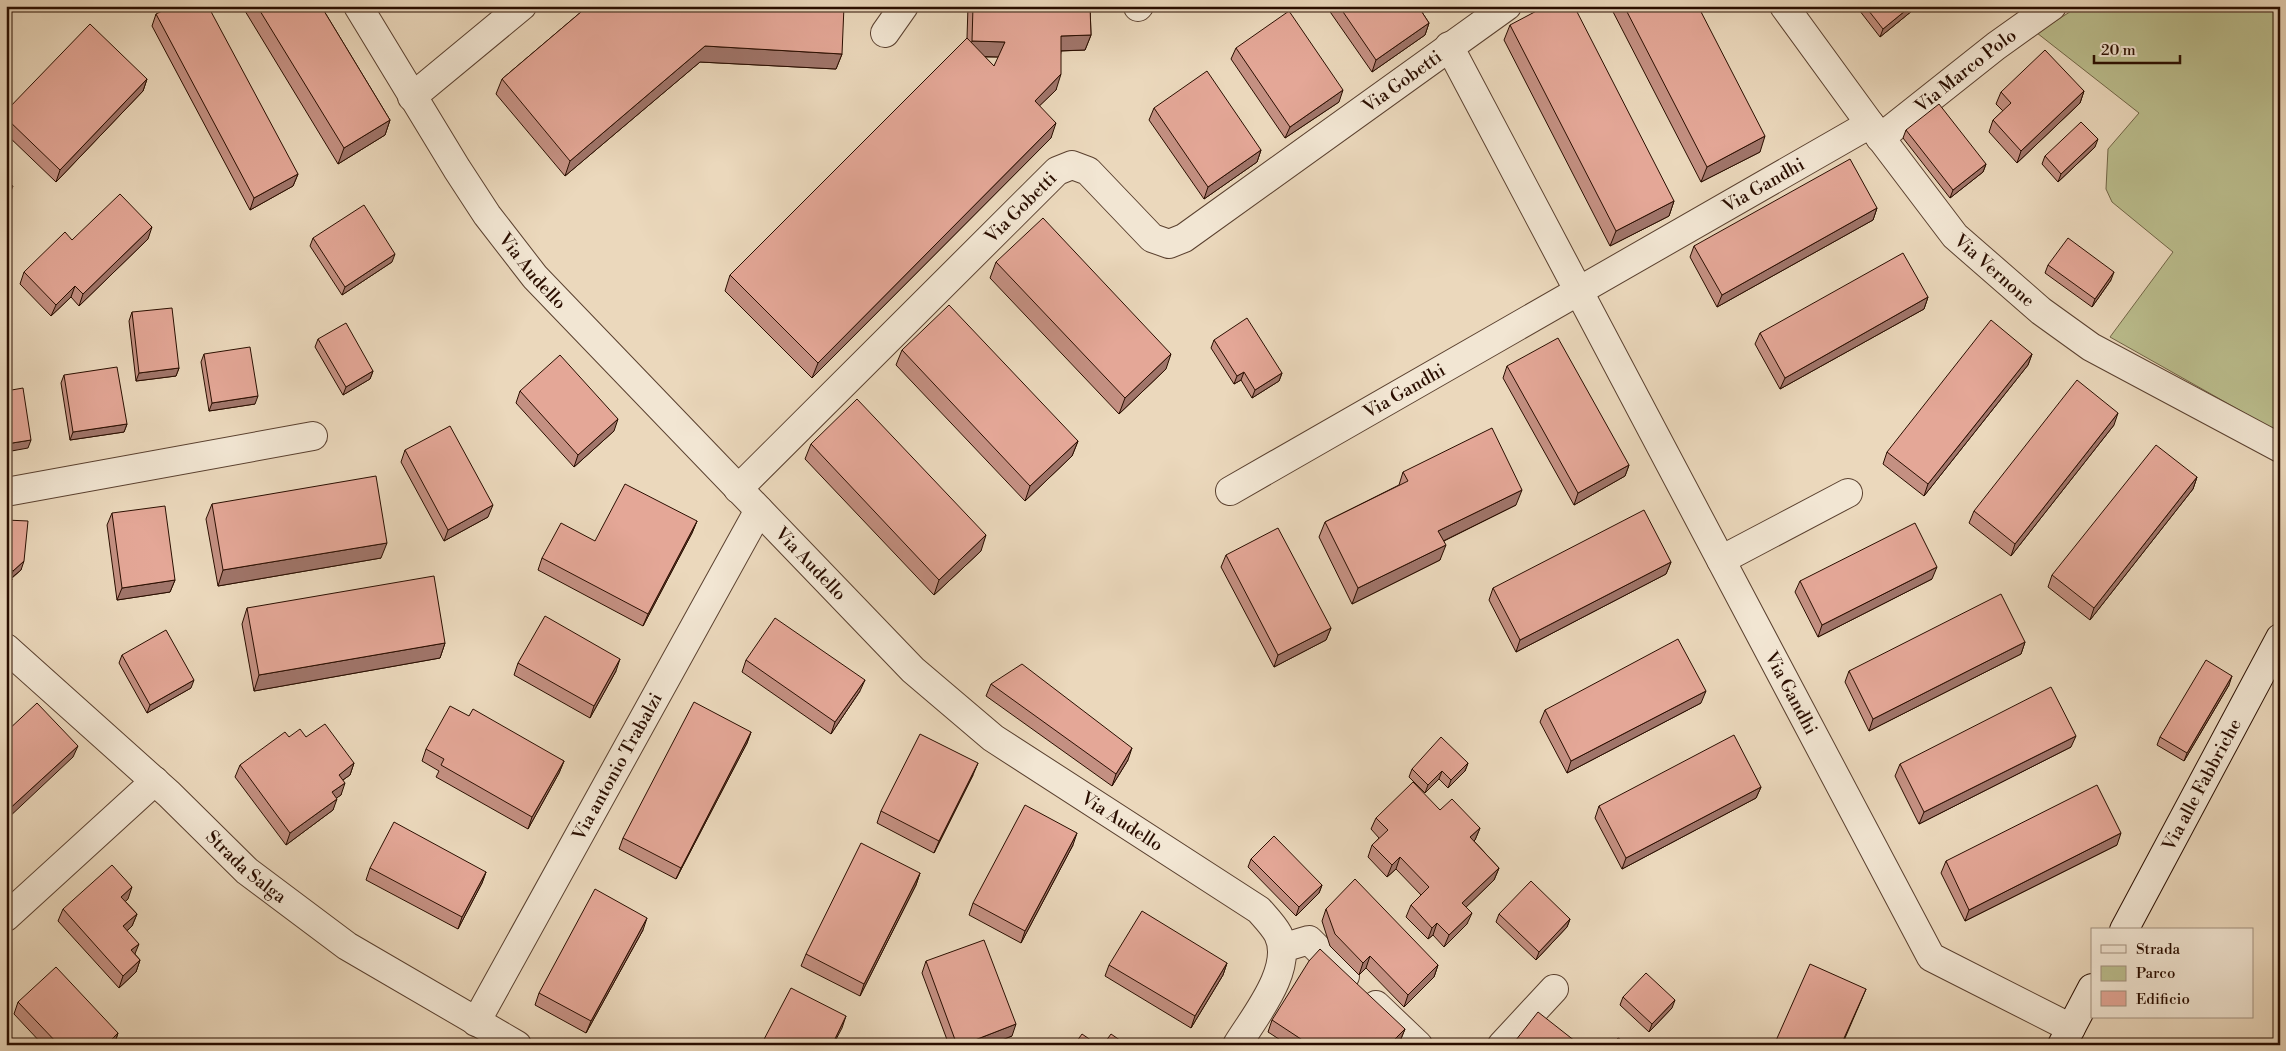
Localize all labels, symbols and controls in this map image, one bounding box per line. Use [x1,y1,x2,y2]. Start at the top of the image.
street label: Via Marco Polo [1910,24,2021,118]
scale bar [2094,32,2180,64]
text: 20 m [2101,41,2136,60]
street label: Via Gobetti [1357,46,1447,119]
street label: Via Gandhi [1718,153,1809,219]
street label: Via Gobetti [979,167,1062,249]
street label: Via Audello [493,228,571,315]
street label: Via Vernone [1948,229,2039,312]
street label: Via Gandhi [1359,359,1450,424]
street label: Via Audello [769,522,851,606]
street label: Via Gandhi [1759,647,1822,739]
street label: Via antonio Trabalzi [567,689,668,845]
street label: Via alle Fabbriche [2157,715,2247,856]
street label: Via Audello [1076,786,1167,857]
street label: Strada Salga [201,826,291,909]
legend [2091,928,2254,1018]
text: Strada [2136,940,2180,959]
text: Parco [2136,964,2175,983]
text: Edificio [2136,990,2190,1009]

